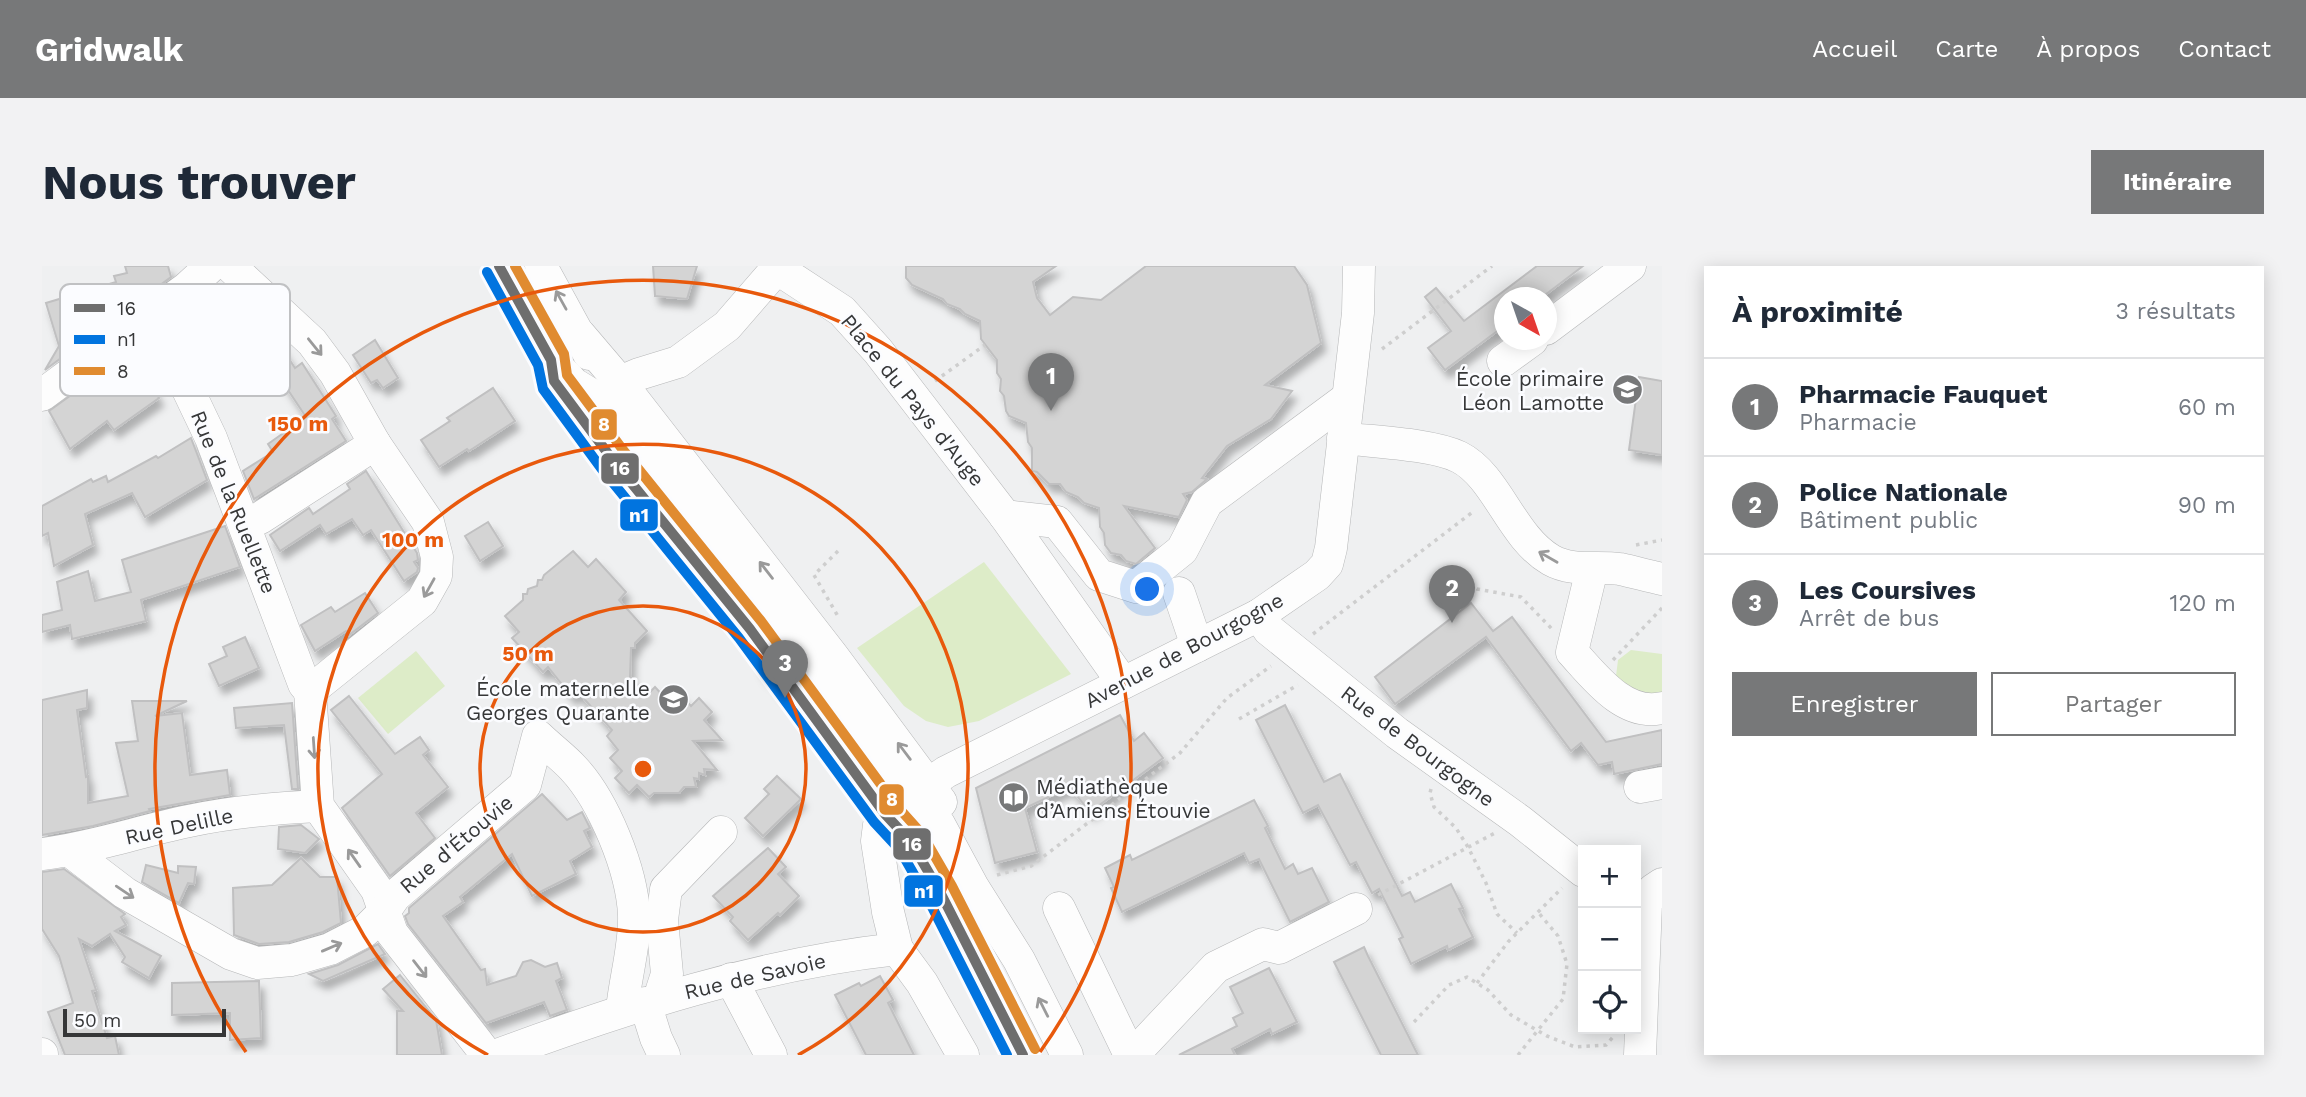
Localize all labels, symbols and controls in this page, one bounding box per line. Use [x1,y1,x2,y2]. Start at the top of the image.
text: Gridwalk [35,30,183,69]
text: Accueil [1812,35,1897,63]
text: Carte [1935,35,1998,63]
text: À propos [2036,35,2140,63]
text: Contact [2178,35,2271,63]
button: Itinéraire [2091,150,2264,214]
text: Nous trouver [42,153,356,211]
legend [60,284,290,396]
north arrow [1494,287,1557,350]
one-way arrow [553,291,567,311]
text: À proximité [1732,294,1903,329]
text: 16 [117,297,136,320]
text: 3 résultats [2116,298,2236,325]
street label: Place du Pays d'Auge [836,309,990,491]
text: n1 [117,328,136,351]
one-way arrow [307,337,323,355]
pin: 1 [1028,353,1074,411]
text: 8 [117,360,129,383]
place label: École primaire Léon Lamotte [1456,366,1604,415]
school or university icon: École primaire Léon Lamotte [1610,373,1644,407]
text: Pharmacie Fauquet [1799,379,2047,409]
text: 1 [1750,394,1760,421]
text: 60 m [2178,394,2236,421]
street label: Rue de la Ruellette [186,407,282,597]
line badge: 8 [590,408,618,441]
text: Pharmacie [1799,409,1917,436]
text: 150 m [268,411,328,436]
text: 8 [598,413,610,436]
line badge: 16 [600,452,640,485]
text: 16 [610,457,630,480]
text: Police Nationale [1799,477,2008,507]
text: 2 [1748,492,1762,519]
text: 90 m [2178,492,2236,519]
line badge: n1 [619,498,659,532]
text: n1 [629,504,649,527]
text: Bâtiment public [1799,507,1978,534]
text: 100 m [382,527,444,552]
one-way arrow [1539,550,1559,564]
one-way arrow [758,562,773,580]
pin: 2 [1429,565,1475,623]
your location [1130,572,1164,606]
text: Les Coursives [1799,575,1976,605]
one-way arrow [422,577,436,597]
street label: Avenue de Bourgogne [1080,587,1288,713]
text: 3 [1748,590,1762,617]
text: 120 m [2170,590,2236,617]
text: Arrêt de bus [1799,605,1939,632]
pin: 3 [762,640,808,698]
text: 50 m [502,641,554,666]
button: Enregistrer [1732,672,1977,736]
button: Partager [1991,672,2236,736]
place label: École maternelle Georges Quarante [466,676,650,725]
street label: Rue de Bourgogne [1336,680,1500,812]
school or university icon: École maternelle Georges Quarante [656,683,690,717]
one-way arrow [308,736,321,759]
one-way arrow [897,742,912,761]
centre of rings [631,757,655,781]
place label: Médiathèque d’Amiens Étouvie [1036,774,1211,823]
library icon: Médiathèque d’Amiens Étouvie [996,781,1030,815]
line badge: 8 [878,783,905,816]
text: 8 [886,788,898,811]
street label: Rue d'Étouvie [394,789,518,899]
street label: Rue Delille [122,802,236,850]
line badge: 16 [892,827,932,861]
text: 16 [902,833,922,856]
map controls [1578,845,1641,1034]
button: + [1578,845,1641,908]
one-way arrow [347,848,361,868]
line badge: n1 [903,874,944,908]
text: n1 [914,880,934,903]
one-way arrow [115,885,134,899]
button: − [1578,908,1641,971]
one-way arrow [320,940,342,953]
street label: Rue de Savoie [682,948,828,1004]
one-way arrow [413,960,428,978]
button: locate [1578,971,1641,1034]
one-way arrow [1036,998,1050,1018]
scale bar [63,1006,226,1038]
text: 50 m [74,1009,121,1032]

